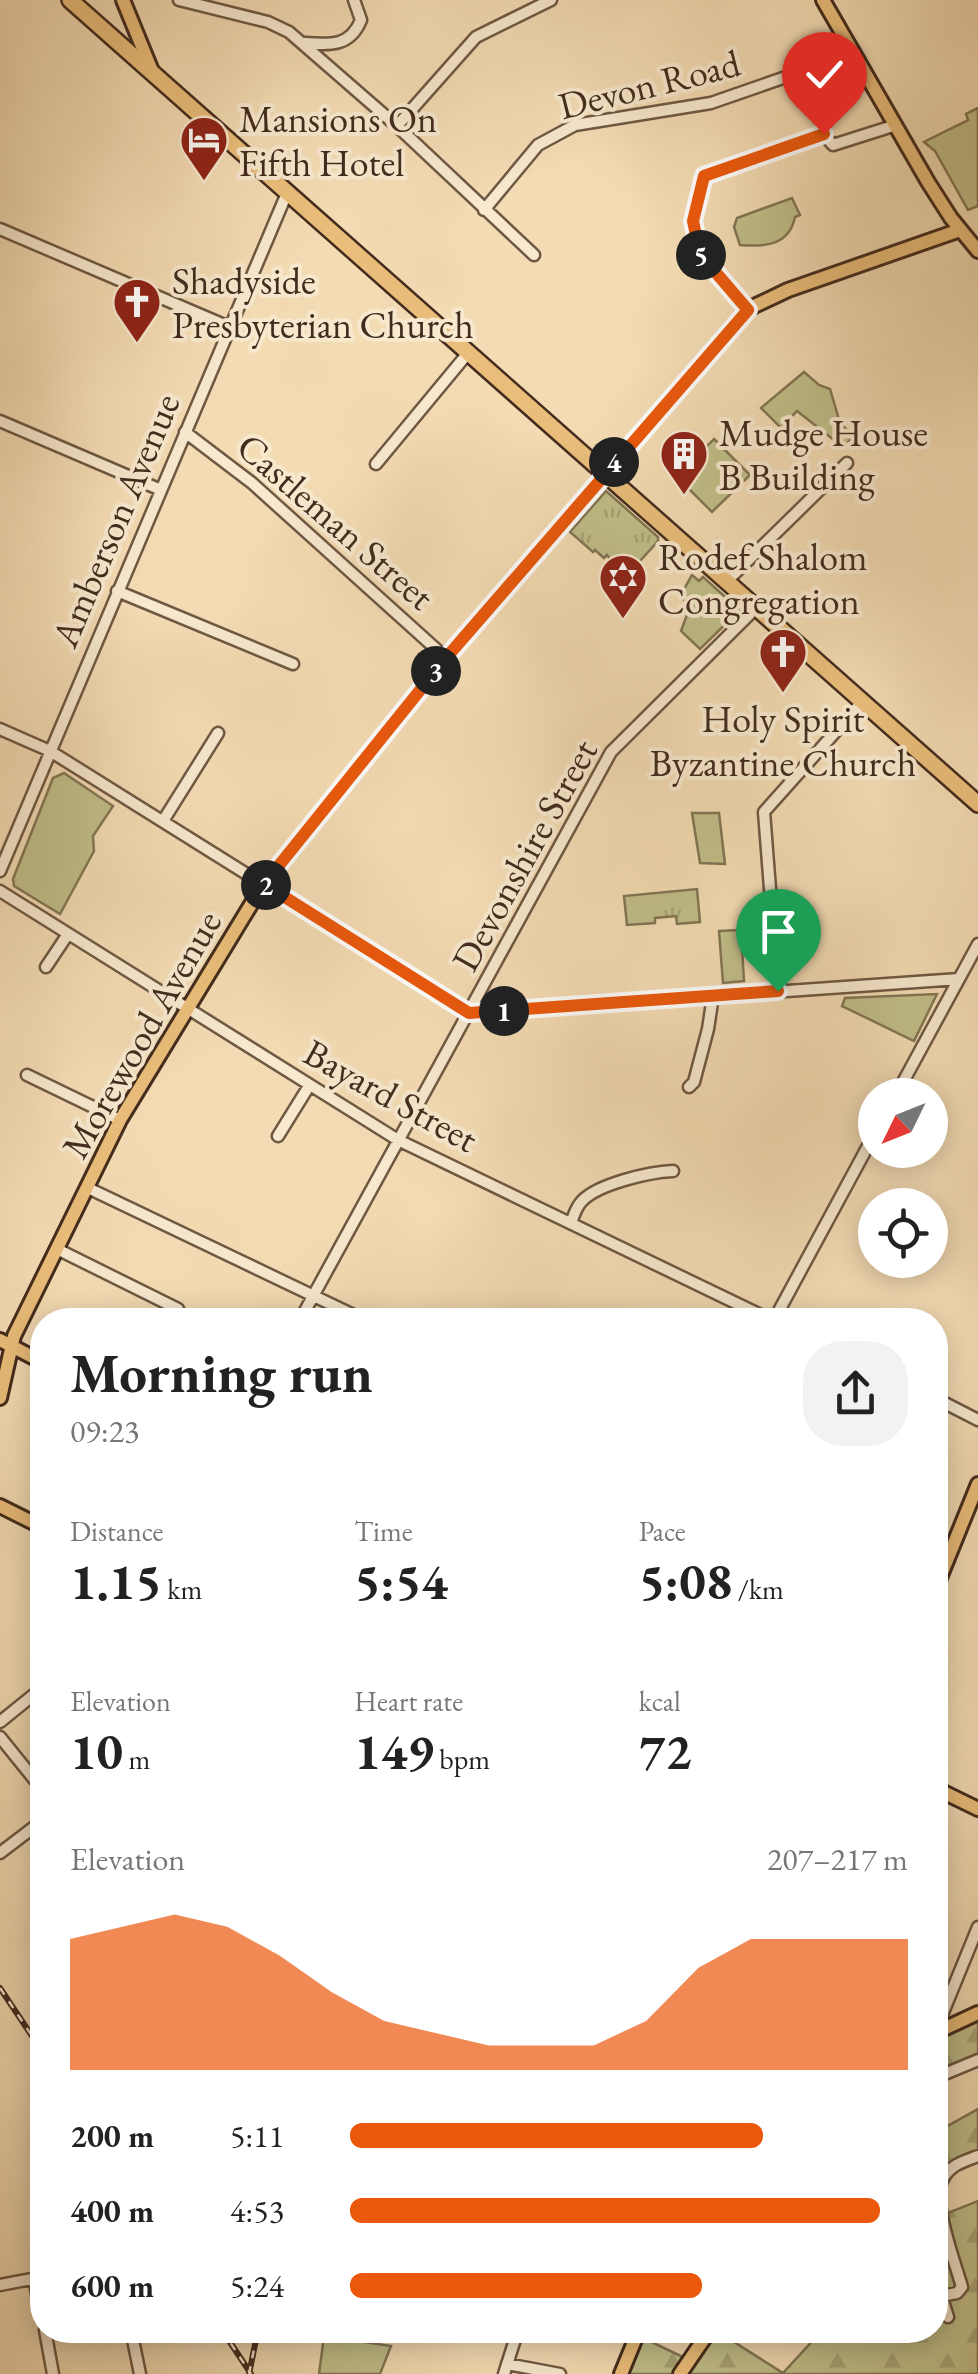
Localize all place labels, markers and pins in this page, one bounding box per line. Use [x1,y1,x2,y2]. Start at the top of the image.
pin [782,32,867,135]
place label: Mansions On Fifth Hotel [239,94,437,187]
hotel icon: Mansions On Fifth Hotel [178,114,230,182]
pin: 5 [676,230,726,280]
place label: Shadyside Presbyterian Church [172,256,474,349]
church icon: Shadyside Presbyterian Church [111,276,163,344]
place label: Mudge House B Building [719,408,928,501]
building icon: Mudge House B Building [658,428,710,496]
pin: 4 [589,437,639,487]
place label: Rodef Shalom Congregation [658,532,868,625]
synagogue icon: Rodef Shalom Congregation [597,552,649,620]
church icon: Holy Spirit Byzantine Church [757,626,809,694]
pin: 3 [411,646,461,696]
place label: Holy Spirit Byzantine Church [650,694,916,787]
pin: 2 [241,860,291,910]
pin [736,889,821,992]
pin: 1 [479,986,529,1036]

